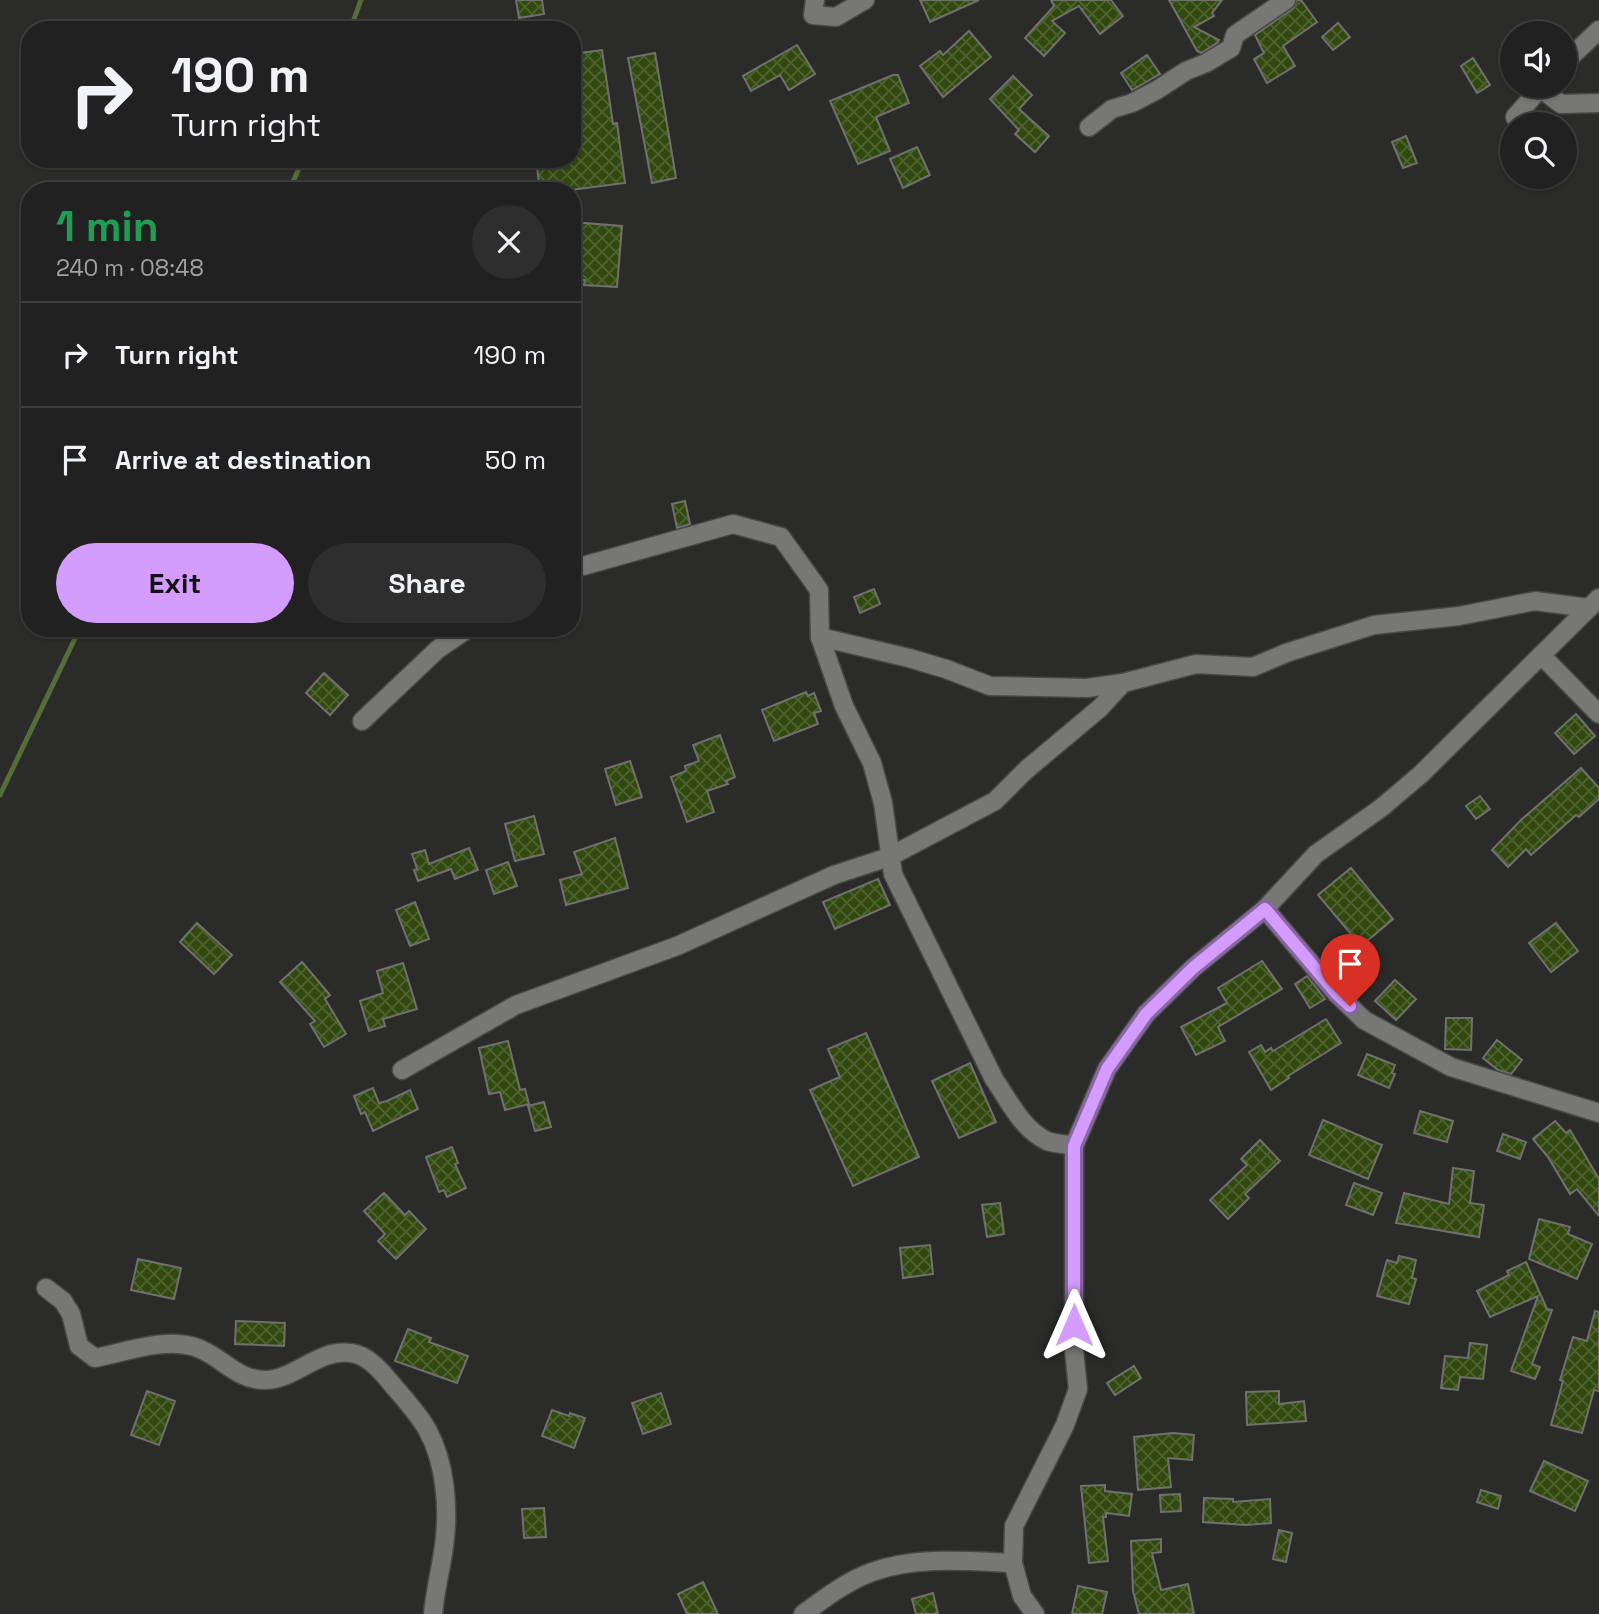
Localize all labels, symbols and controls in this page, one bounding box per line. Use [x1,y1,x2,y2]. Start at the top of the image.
map controls [1500,21,1577,189]
button: sound [1500,21,1577,98]
text: 190 m [171,44,309,106]
icon: right [56,49,147,140]
text: Turn right [171,105,321,145]
button: search [1500,112,1577,189]
text: 1 min [56,200,159,253]
button: close [472,205,546,279]
text: 240 m · 08:48 [56,253,204,283]
icon: right [56,336,94,374]
text: Turn right [115,338,239,372]
text: 190 m [474,338,546,372]
icon: arrive [56,441,94,479]
text: Arrive at destination [115,443,372,477]
text: 50 m [485,443,546,477]
button: Exit [56,543,294,623]
button: Share [308,543,546,623]
pin [1320,934,1380,1006]
icon: arrive [1331,945,1369,983]
position arrow [1037,1288,1111,1362]

